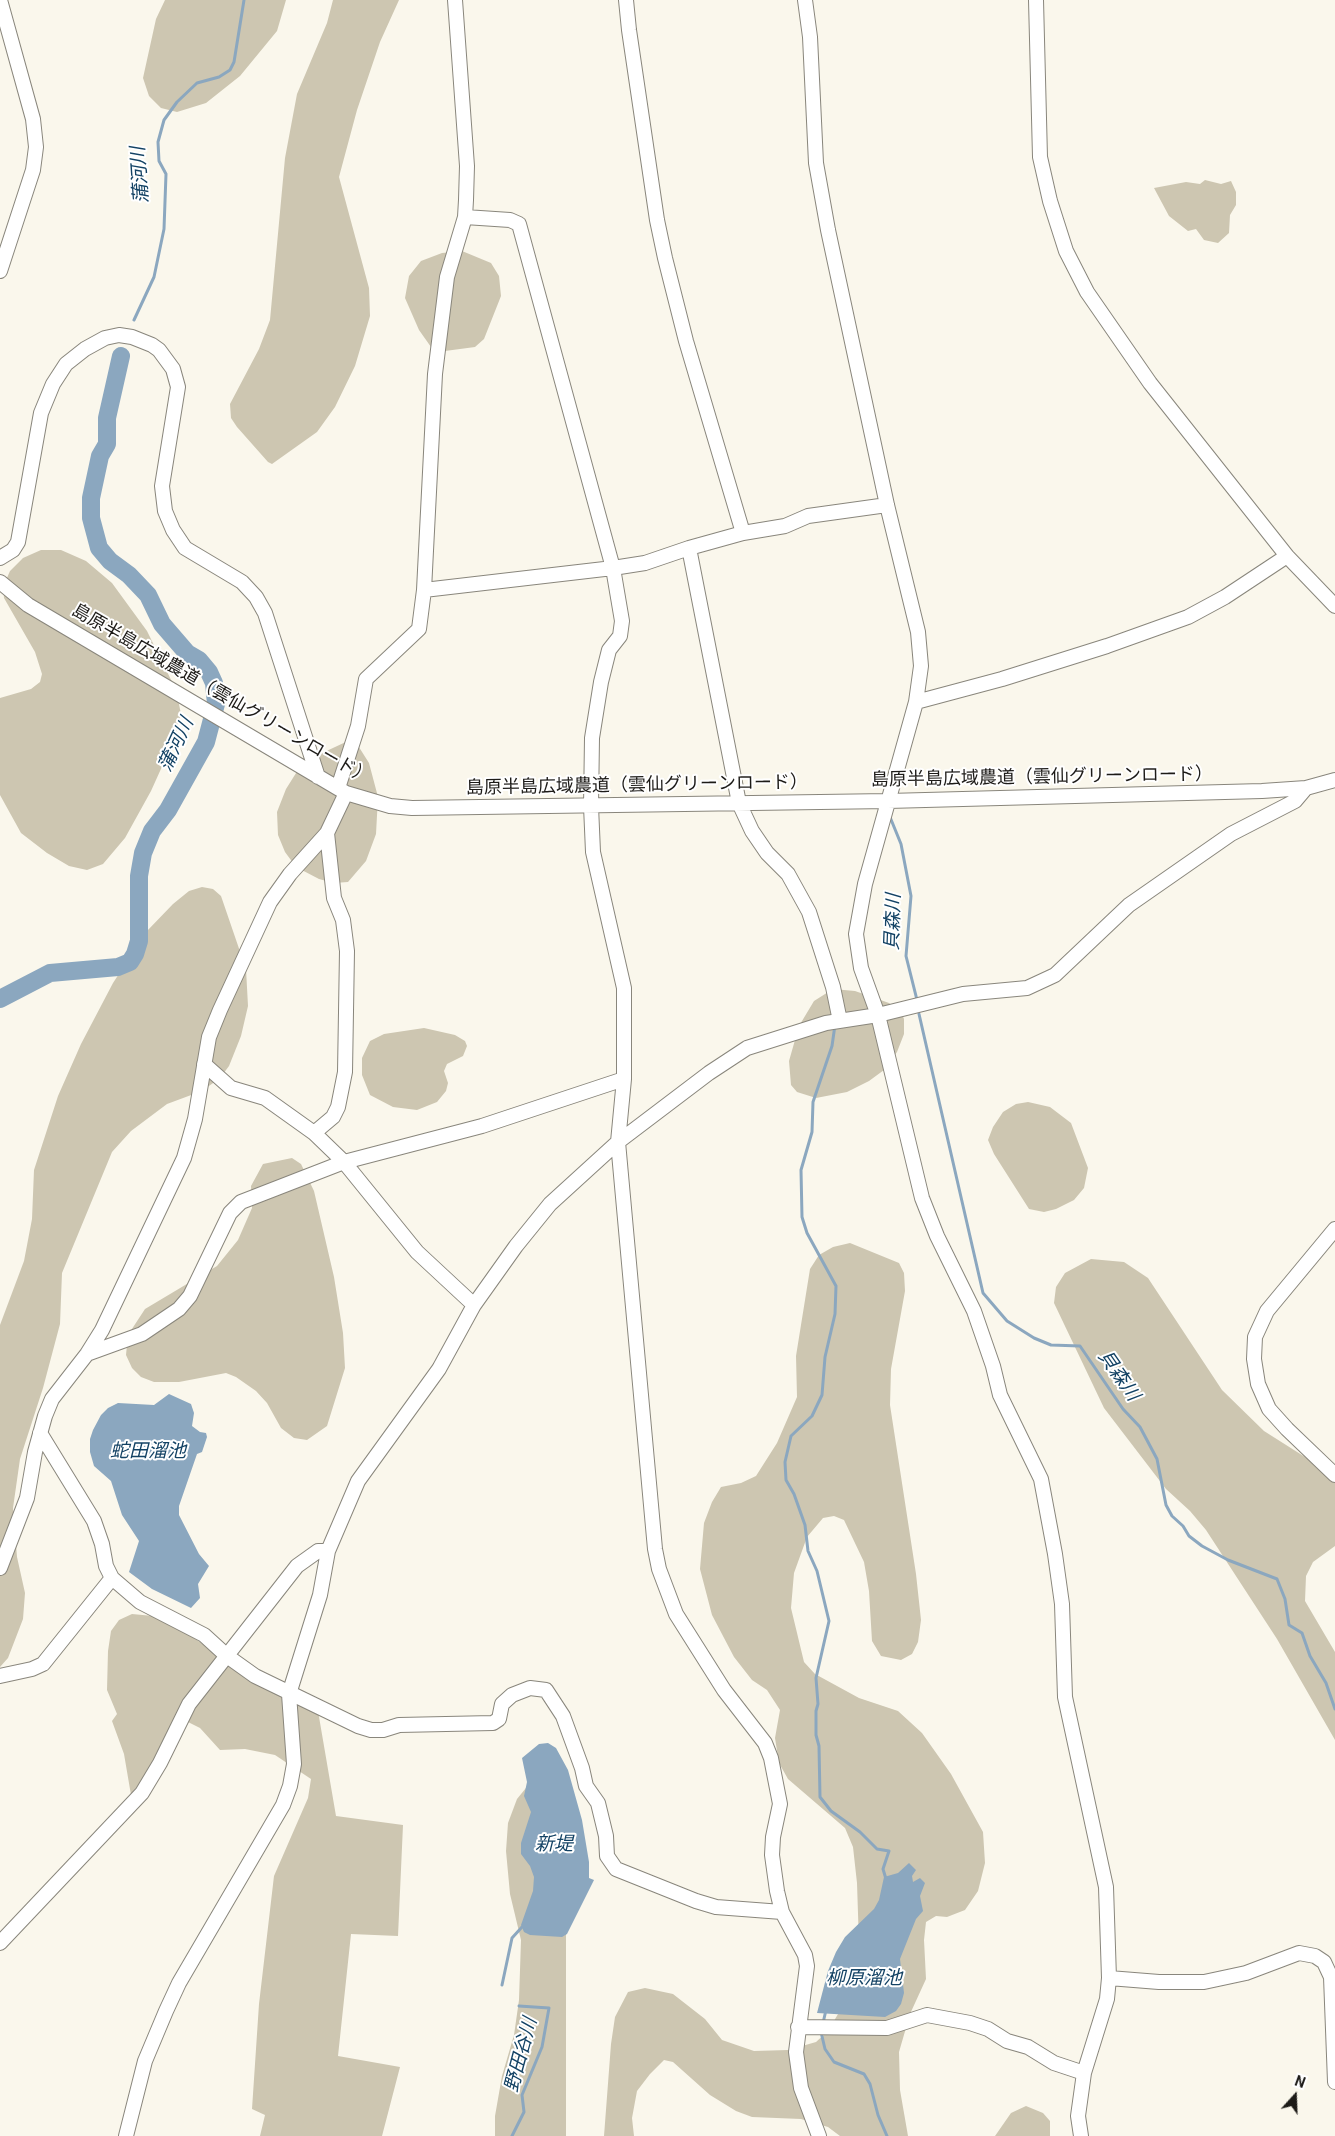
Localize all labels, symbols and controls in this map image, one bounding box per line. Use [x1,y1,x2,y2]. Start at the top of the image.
water label: 蒲河川 [128,146,154,204]
street label: 島原半島広域農道（雲仙グリーンロード） [68,600,374,790]
water label: 蒲河川 [155,714,199,776]
street label: 島原半島広域農道（雲仙グリーンロード） [871,764,1213,792]
street label: 島原半島広域農道（雲仙グリーンロード） [466,772,808,800]
water label: 貝森川 [882,893,906,951]
water label: 貝森川 [1092,1346,1144,1406]
water label: 蛇田溜池 [110,1441,186,1463]
water label: 新堤 [535,1834,573,1856]
water label: 柳原溜池 [826,1968,902,1990]
water label: 野田谷川 [501,2015,543,2095]
north arrow [1270,2071,1320,2121]
text: N [1293,2073,1308,2091]

